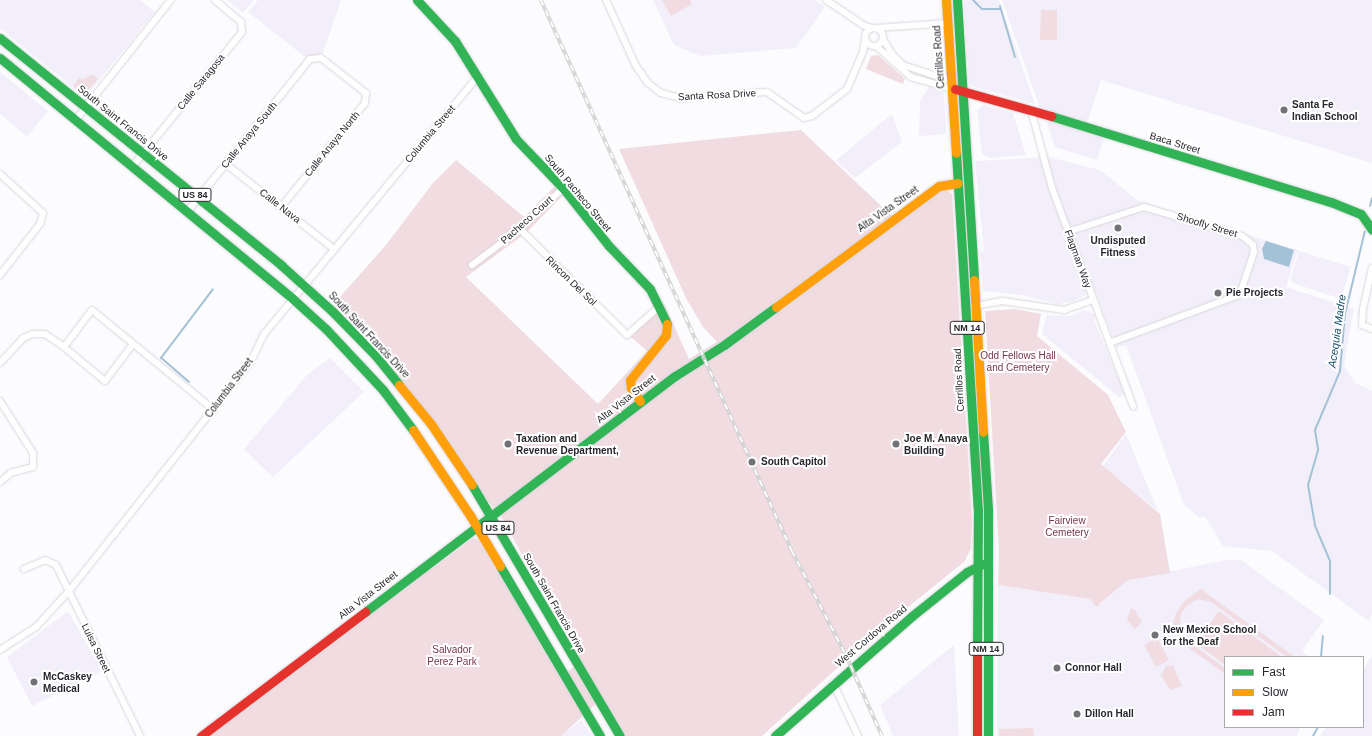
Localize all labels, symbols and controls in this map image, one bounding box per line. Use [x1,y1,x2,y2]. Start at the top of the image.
street label: Cerrillos Road [931,25,947,89]
street label: Calle Saragosa [175,52,227,112]
street label: South Saint Francis Drive [75,83,171,163]
street label: Santa Rosa Drive [678,87,756,103]
place label: Santa Fe Indian School [1292,98,1358,122]
street label: Calle Anaya South [218,99,280,171]
street label: Columbia Street [402,103,458,165]
marker: Santa Fe Indian School [1279,105,1289,115]
street label: Calle Anaya North [302,109,362,179]
street label: Baca Street [1148,130,1202,156]
street label: South Pacheco Street [542,152,614,234]
street label: Alta Vista Street [855,184,921,234]
street label: Calle Nava [257,186,303,226]
road number: US 84 [178,188,212,202]
street label: Pacheco Court [498,193,556,247]
street label: Shoofly Street [1175,210,1239,240]
marker: Undisputed Fitness [1113,223,1123,233]
street label: Flagman Way [1062,228,1094,290]
place label: Undisputed Fitness [1091,234,1145,258]
street label: Rincon Del Sol [543,254,599,308]
place label: Pie Projects [1226,287,1283,299]
marker: Pie Projects [1213,288,1223,298]
street label: South Saint Francis Drive [326,289,412,381]
water label: Acequia Madre [1325,293,1349,369]
road number: NM 14 [949,321,985,335]
street label: Cerrillos Road [951,348,967,412]
park label: Odd Fellows Hall and Cemetery [980,349,1056,372]
street label: Columbia Street [203,356,255,420]
street label: Alta Vista Street [594,372,658,426]
place label: Taxation and Revenue Department, [516,432,619,456]
place label: Joe M. Anaya Building [904,432,968,456]
marker: Taxation and Revenue Department, [503,439,513,449]
marker: Joe M. Anaya Building [891,439,901,449]
marker: South Capitol [746,456,758,468]
place label: South Capitol [761,456,826,468]
park label: Fairview Cemetery [1045,514,1089,538]
road number: US 84 [481,521,515,535]
street label: South Saint Francis Drive [520,551,588,655]
street label: Alta Vista Street [336,568,400,622]
street label: West Cordova Road [833,603,909,669]
street label: Luisa Street [79,621,113,675]
place label: New Mexico School for the Deaf [1163,623,1256,646]
marker: New Mexico School for the Deaf [1150,630,1160,640]
road number: NM 14 [968,642,1004,656]
park label: Salvador Perez Park [427,643,477,666]
legend [1224,656,1364,728]
place label: Connor Hall [1065,662,1122,674]
marker: Connor Hall [1052,663,1062,673]
text: Fast [1262,665,1285,679]
place label: McCaskey Medical [43,670,92,694]
marker: McCaskey Medical [28,676,40,688]
text: Slow [1262,685,1288,699]
text: Jam [1262,705,1285,719]
place label: Dillon Hall [1085,708,1134,720]
marker: Dillon Hall [1072,709,1082,719]

